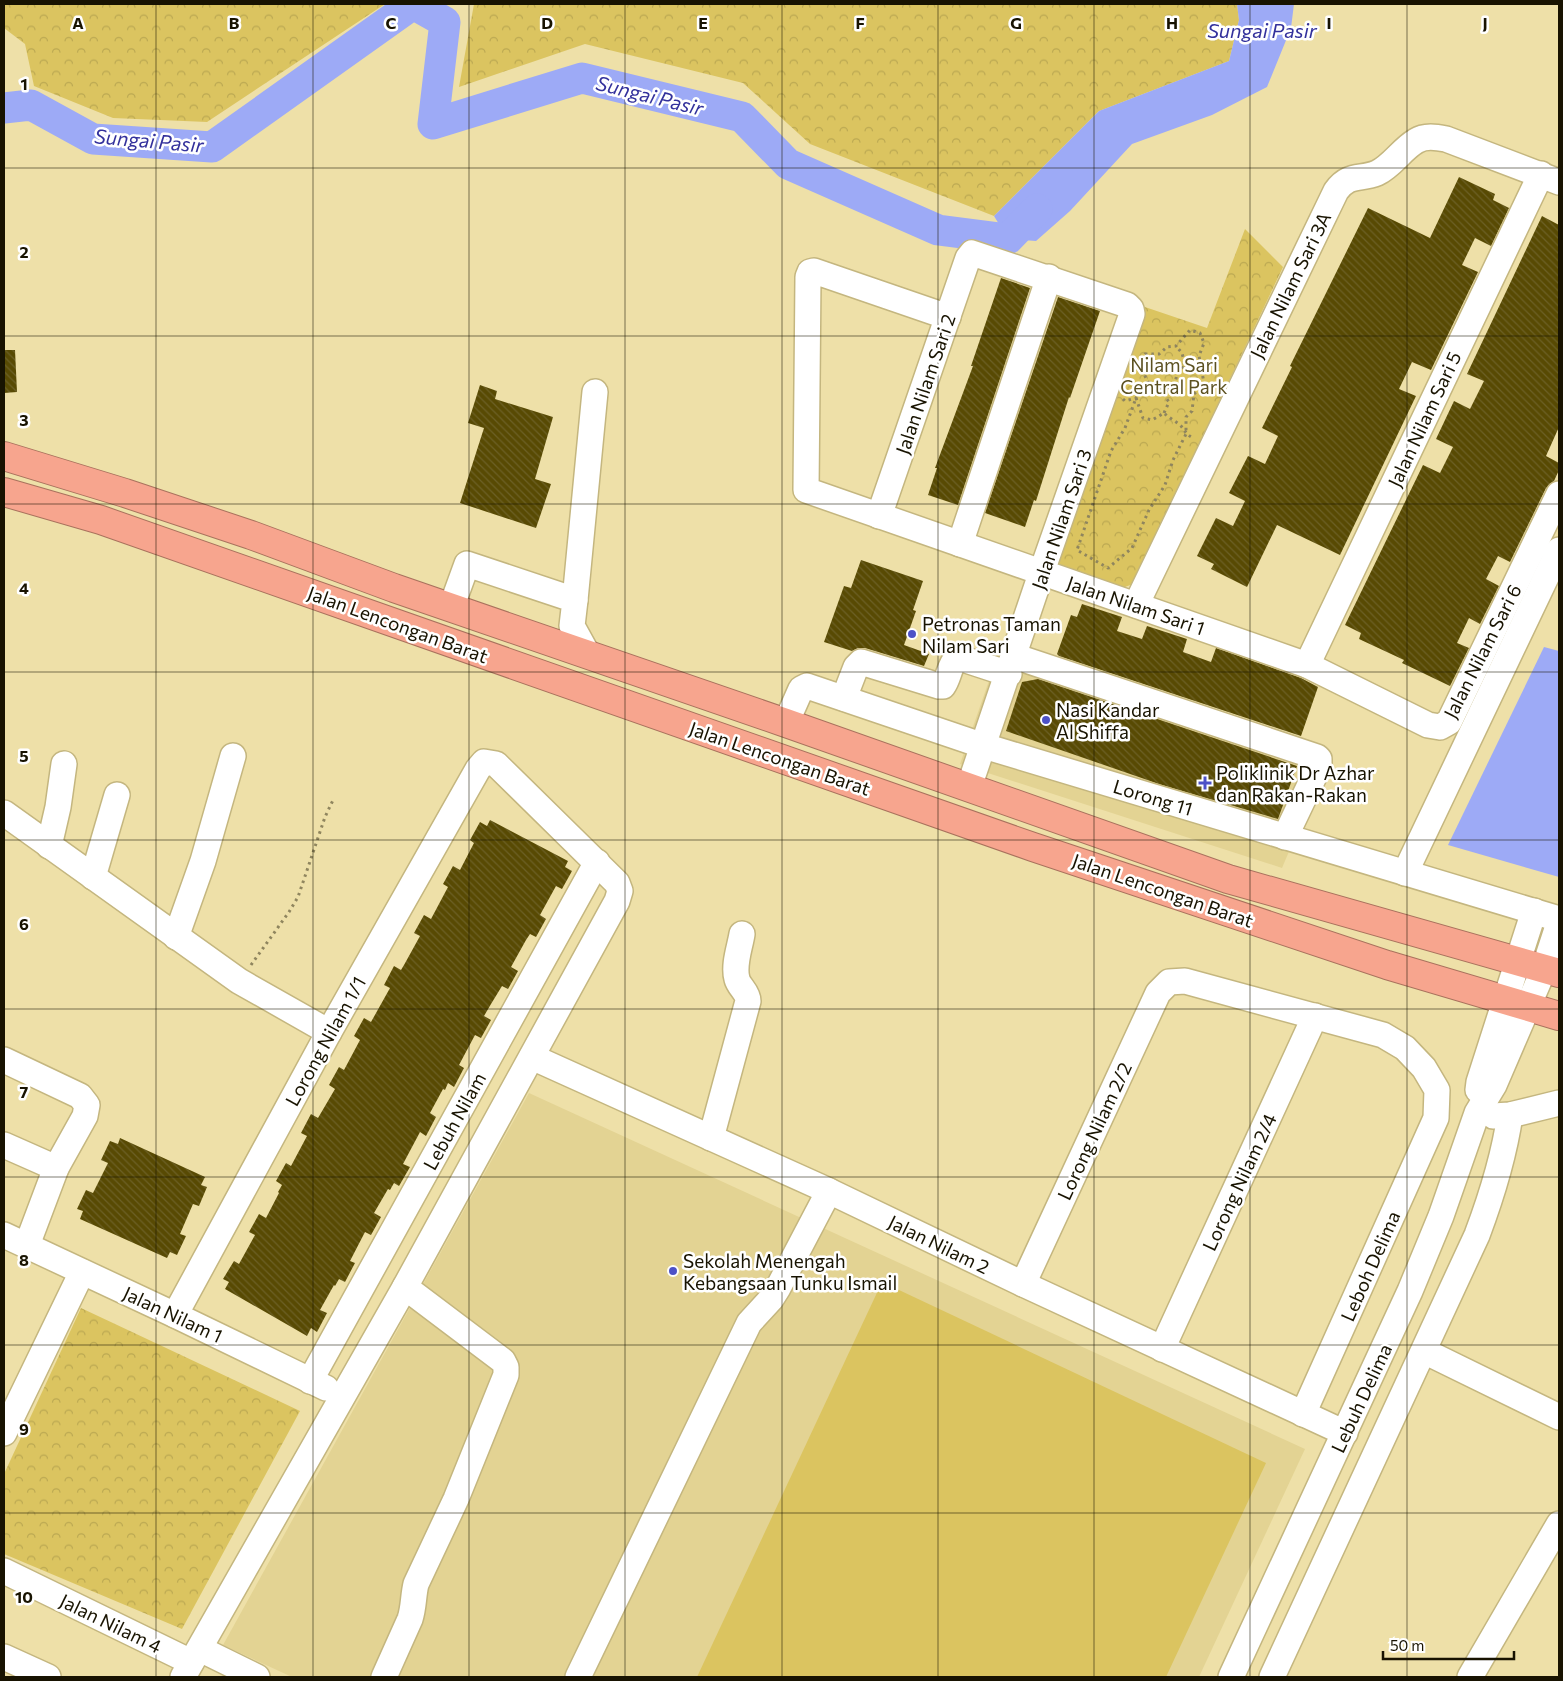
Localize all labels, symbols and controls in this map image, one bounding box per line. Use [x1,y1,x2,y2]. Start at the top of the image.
text: A [72,13,84,32]
text: B [229,13,240,32]
text: C [386,13,397,32]
text: D [541,13,553,32]
text: E [698,13,708,32]
text: F [855,13,865,32]
text: G [1010,13,1022,32]
text: H [1166,13,1178,32]
text: I [1326,13,1332,32]
text: J [1482,13,1488,32]
water label: Sungai Pasir [1207,18,1318,42]
water label: Sungai Pasir [594,70,707,120]
text: 1 [20,74,28,93]
water label: Sungai Pasir [93,123,206,157]
street label: Jalan Nilam Sari 3A [1245,208,1335,362]
text: 2 [19,242,29,261]
street label: Jalan Nilam Sari 2 [890,311,960,457]
street label: Jalan Nilam Sari 5 [1383,347,1465,491]
park label: Nilam Sari Central Park [1120,353,1228,398]
text: 3 [19,410,29,429]
street label: Jalan Nilam Sari 3 [1026,446,1096,592]
street label: Jalan Nilam Sari 1 [1064,571,1208,639]
text: 4 [19,578,29,597]
street label: Jalan Nilam Sari 6 [1438,580,1526,722]
street label: Jalan Lencongan Barat [305,581,491,667]
place label: Petronas Taman Nilam Sari [922,612,1061,657]
marker: Petronas Taman Nilam Sari [906,628,918,640]
place label: Nasi Kandar Al Shiffa [1056,698,1160,743]
marker: Nasi Kandar Al Shiffa [1040,714,1052,726]
street label: Jalan Lencongan Barat [686,716,874,800]
text: 5 [19,746,29,765]
place label: Poliklinik Dr Azhar dan Rakan-Rakan [1216,761,1375,806]
street label: Lorong 11 [1110,774,1196,820]
marker: Poliklinik Dr Azhar dan Rakan-Rakan [1198,776,1212,790]
street label: Jalan Lencongan Barat [1069,848,1257,932]
text: 6 [19,914,29,933]
street label: Lorong Nilam 1/1 [280,972,370,1110]
street label: Lorong Nilam 2/2 [1052,1058,1136,1204]
street label: Lebuh Nilam [418,1068,490,1174]
text: 7 [20,1082,29,1101]
street label: Lorong Nilam 2/4 [1197,1110,1281,1254]
street label: Leboh Delima [1335,1207,1405,1325]
street label: Jalan Nilam 2 [885,1210,993,1278]
place label: Sekolah Menengah Kebangsaan Tunku Ismail [683,1249,897,1294]
text: 8 [19,1250,29,1269]
marker: Sekolah Menengah Kebangsaan Tunku Ismail [667,1265,679,1277]
street label: Jalan Nilam 1 [120,1281,226,1347]
street label: Lebuh Delima [1326,1340,1396,1456]
text: 9 [19,1419,29,1438]
text: 10 [15,1587,33,1606]
street label: Jalan Nilam 4 [56,1588,166,1658]
scale bar [1383,1628,1514,1660]
text: 50 m [1390,1636,1424,1654]

